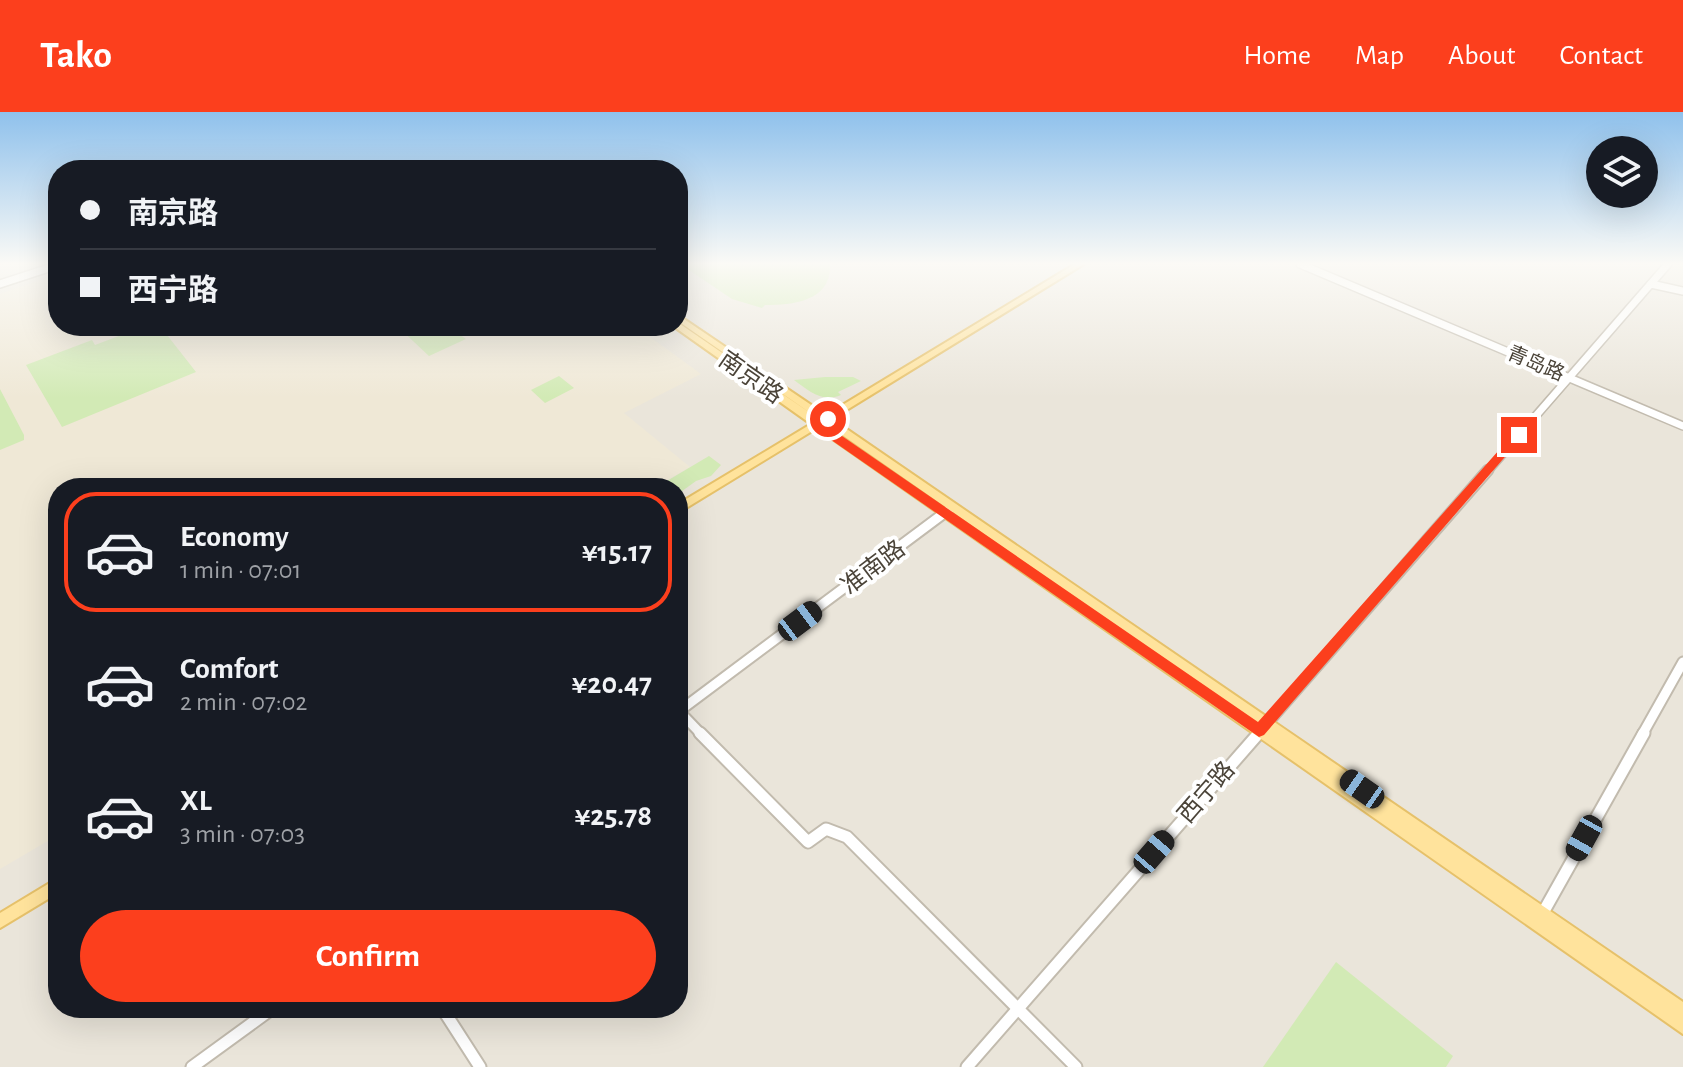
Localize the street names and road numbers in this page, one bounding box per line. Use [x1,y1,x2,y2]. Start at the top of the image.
street label: 青岛路 [1504,342,1568,385]
street label: 南京路 [714,346,788,408]
street label: 准南路 [836,535,910,599]
street label: 西宁路 [1173,756,1239,828]

